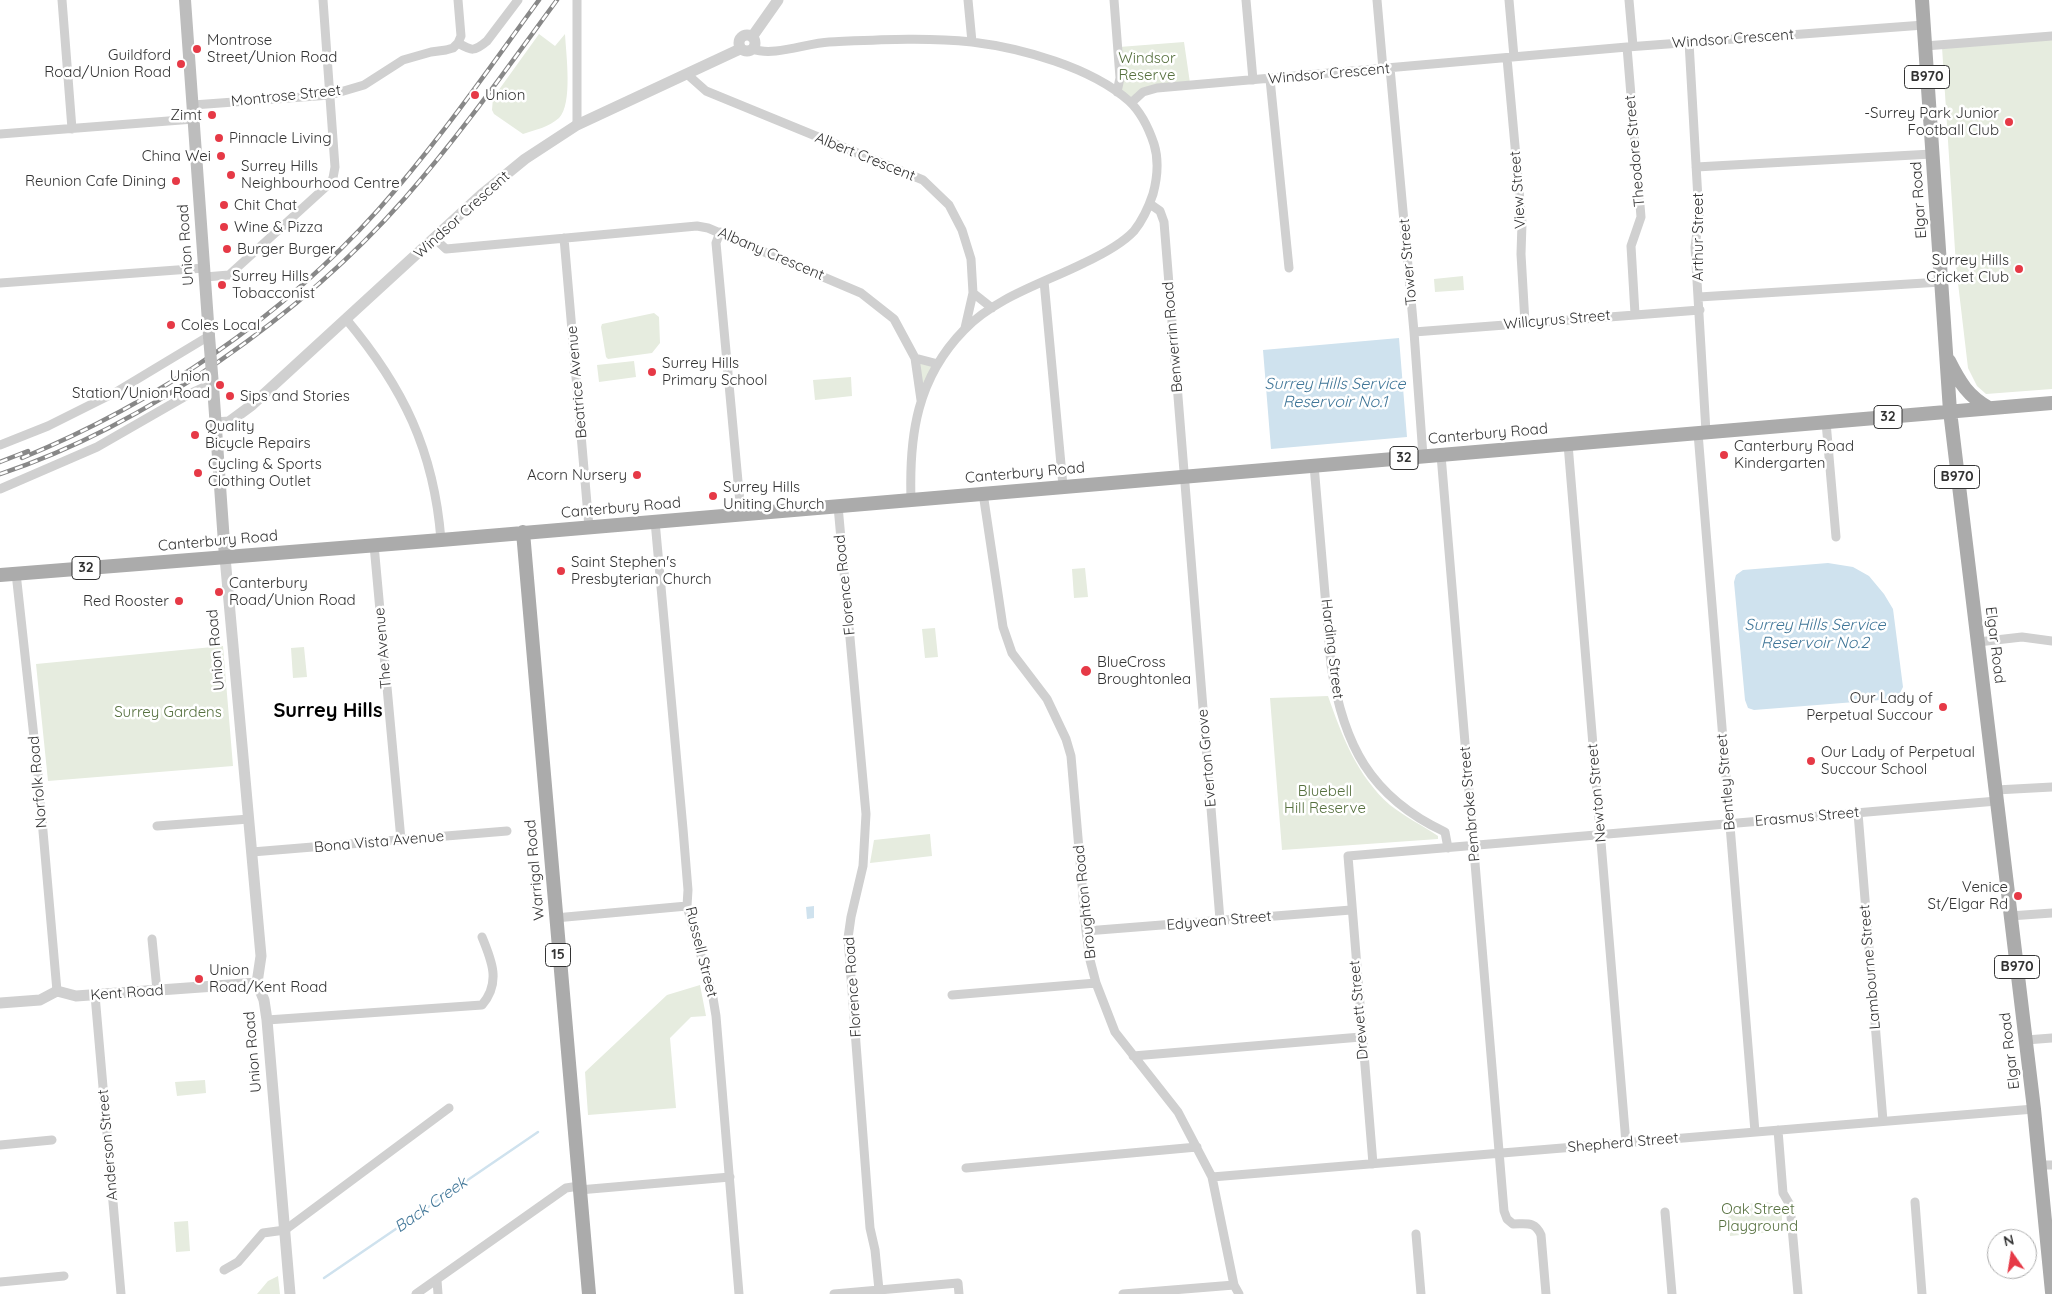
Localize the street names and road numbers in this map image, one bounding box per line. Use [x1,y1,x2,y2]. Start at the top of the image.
street label: Windsor Crescent [1671,26,1795,52]
street label: Windsor Crescent [1267,60,1391,88]
road number: B970 [1904,66,1950,88]
street label: Montrose Street [230,81,342,111]
street label: Theodore Street [1621,94,1649,208]
street label: Albert Crescent [812,129,918,185]
street label: View Street [1506,150,1530,230]
street label: Elgar Road [1907,161,1931,239]
street label: Windsor Crescent [411,167,513,263]
street label: Arthur Street [1689,193,1707,281]
street label: Union Road [174,204,198,286]
street label: Tower Street [1395,218,1421,306]
street label: Albany Crescent [715,224,827,284]
street label: Benwerrin Road [1159,281,1187,393]
street label: Willcyrus Street [1503,306,1611,334]
street label: Beatrice Avenue [563,325,591,439]
road number: 32 [1874,406,1902,428]
street label: Canterbury Road [1427,420,1549,448]
road number: 32 [1390,446,1418,469]
street label: Canterbury Road [964,459,1086,487]
road number: B970 [1934,466,1980,488]
street label: Canterbury Road [560,494,682,522]
street label: Canterbury Road [157,527,279,555]
street label: Florence Road [831,534,859,636]
road number: 32 [72,556,100,580]
street label: Harding Street [1317,598,1347,700]
street label: Elgar Road [1981,606,2009,684]
street label: The Avenue [370,607,396,689]
street label: Union Road [203,609,229,691]
street label: Everton Grove [1194,708,1220,808]
street label: Bentley Street [1713,733,1739,831]
street label: Norfolk Road [25,735,51,829]
street label: Newton Street [1584,743,1610,843]
street label: Pembroke Street [1456,746,1484,862]
street label: Erasmus Street [1754,803,1860,831]
street label: Warrigal Road [522,819,548,921]
street label: Bona Vista Avenue [313,827,445,857]
street label: Broughton Road [1070,844,1100,960]
street label: Lambourne Street [1856,904,1884,1030]
street label: Russell Street [681,905,721,999]
street label: Edyvean Street [1166,907,1272,935]
street label: Florence Road [840,936,866,1038]
road number: 15 [546,944,570,966]
road number: B970 [1994,956,2040,979]
street label: Drewett Street [1346,960,1372,1060]
street label: Kent Road [90,981,164,1005]
street label: Union Road [240,1011,266,1093]
street label: Elgar Road [1996,1012,2024,1090]
street label: Anderson Street [94,1089,122,1201]
street label: Shepherd Street [1567,1129,1679,1157]

